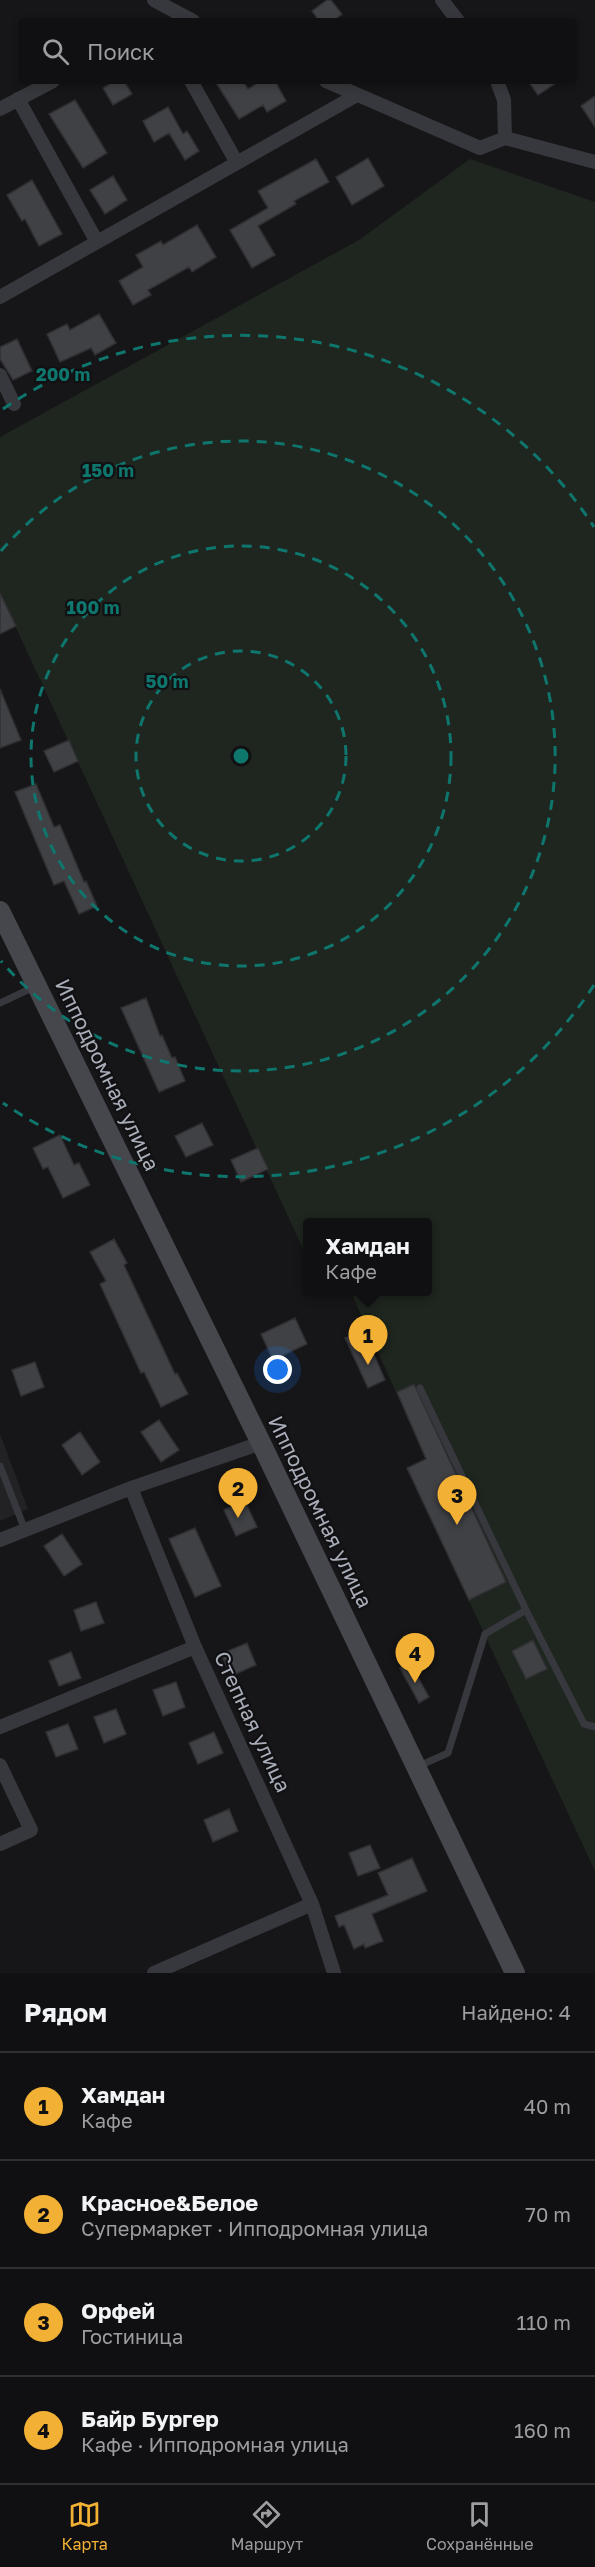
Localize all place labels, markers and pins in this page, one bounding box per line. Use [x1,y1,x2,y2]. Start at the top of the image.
centre of rings [231,746,251,766]
pin: 1 [348,1316,388,1365]
pin: 2 [218,1468,258,1518]
pin: 3 [438,1476,476,1525]
pin: 4 [396,1634,434,1683]

